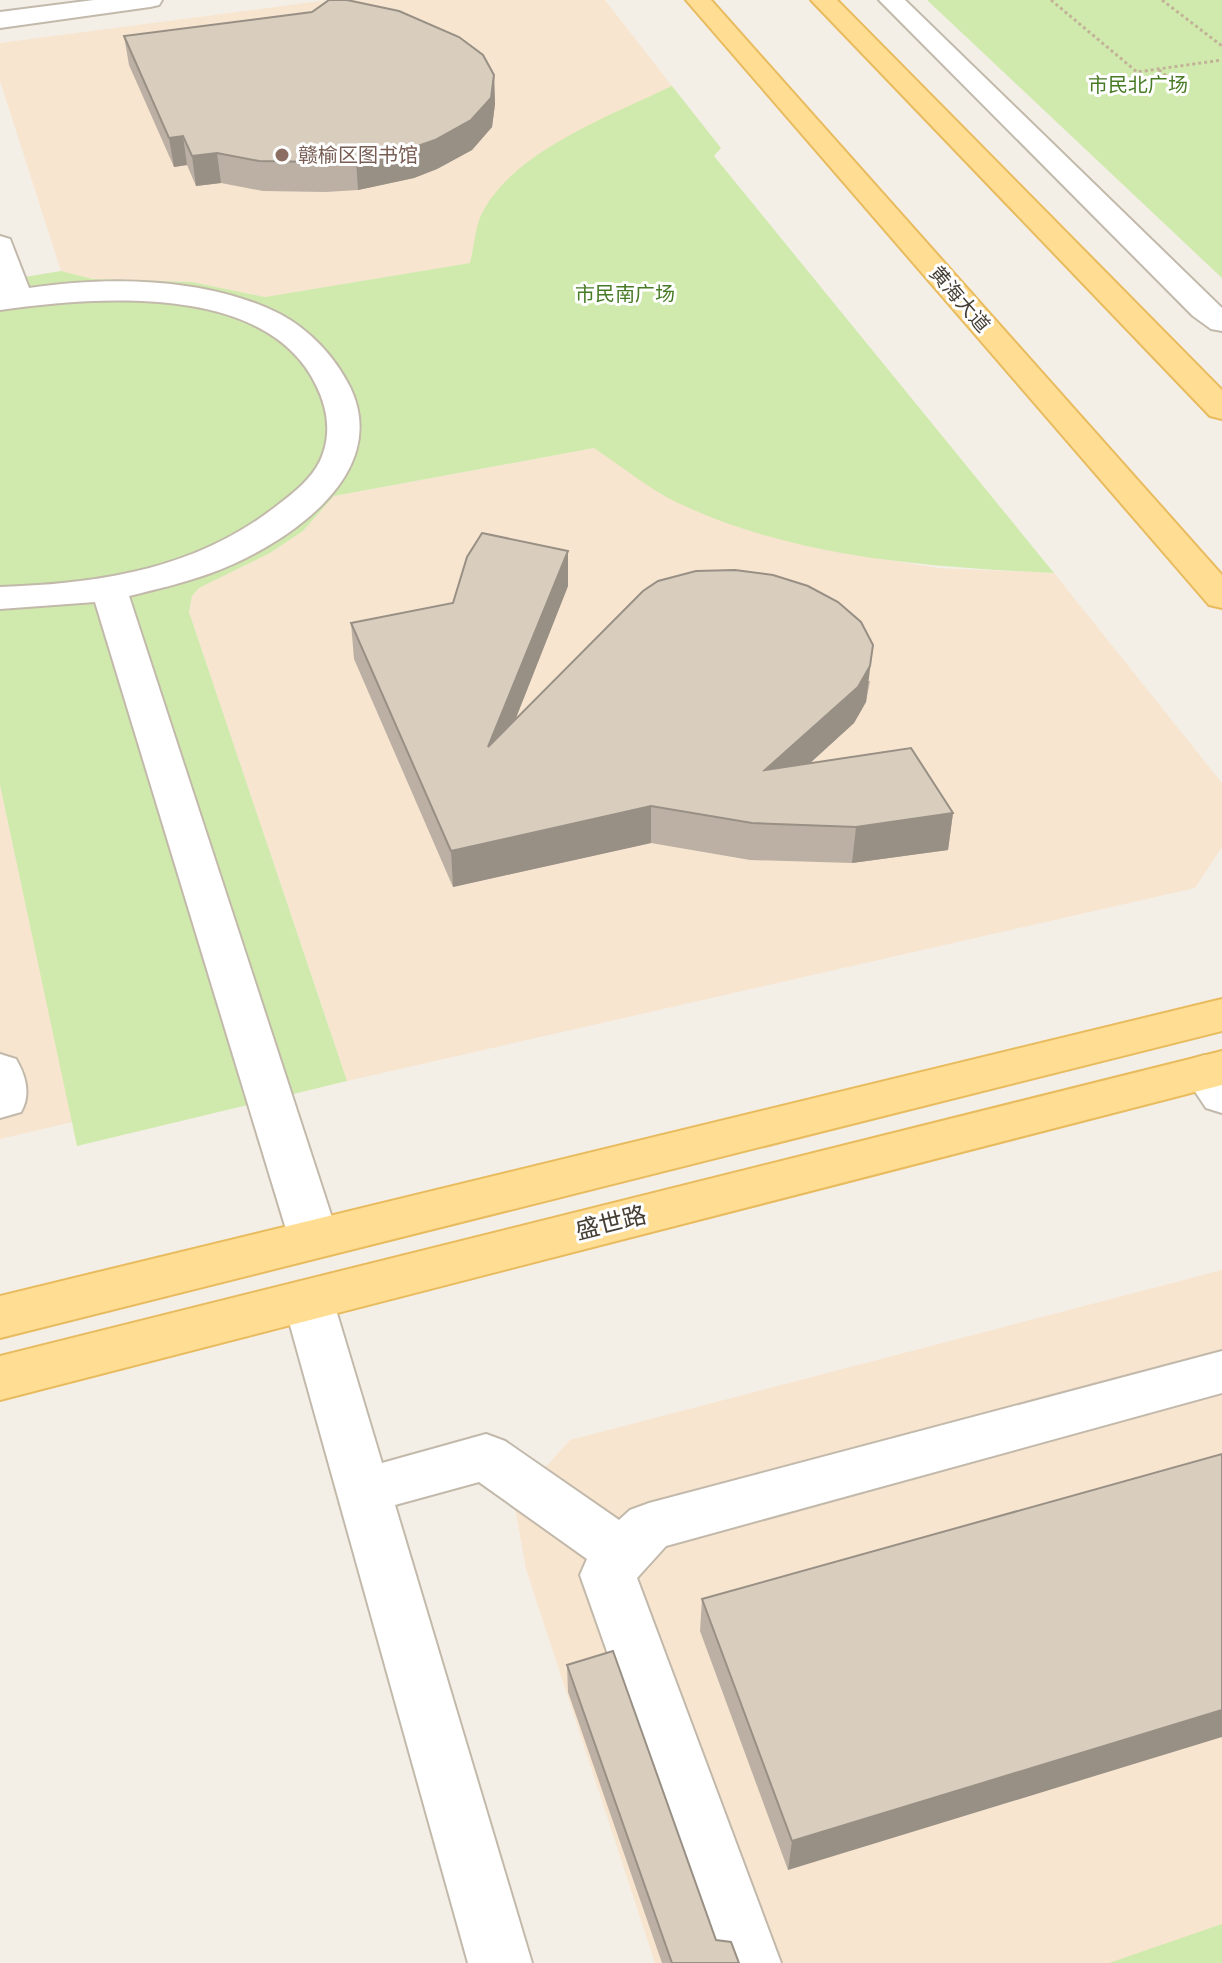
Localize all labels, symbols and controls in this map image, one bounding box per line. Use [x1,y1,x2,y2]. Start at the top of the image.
park label: 市民北广场 [1088,72,1188,97]
place label: 赣榆区图书馆 [298,142,418,167]
marker: 赣榆区图书馆 [273,146,291,164]
street label: 黄海大道 [925,260,996,337]
park label: 市民南广场 [575,281,675,306]
street label: 盛世路 [572,1199,649,1245]

